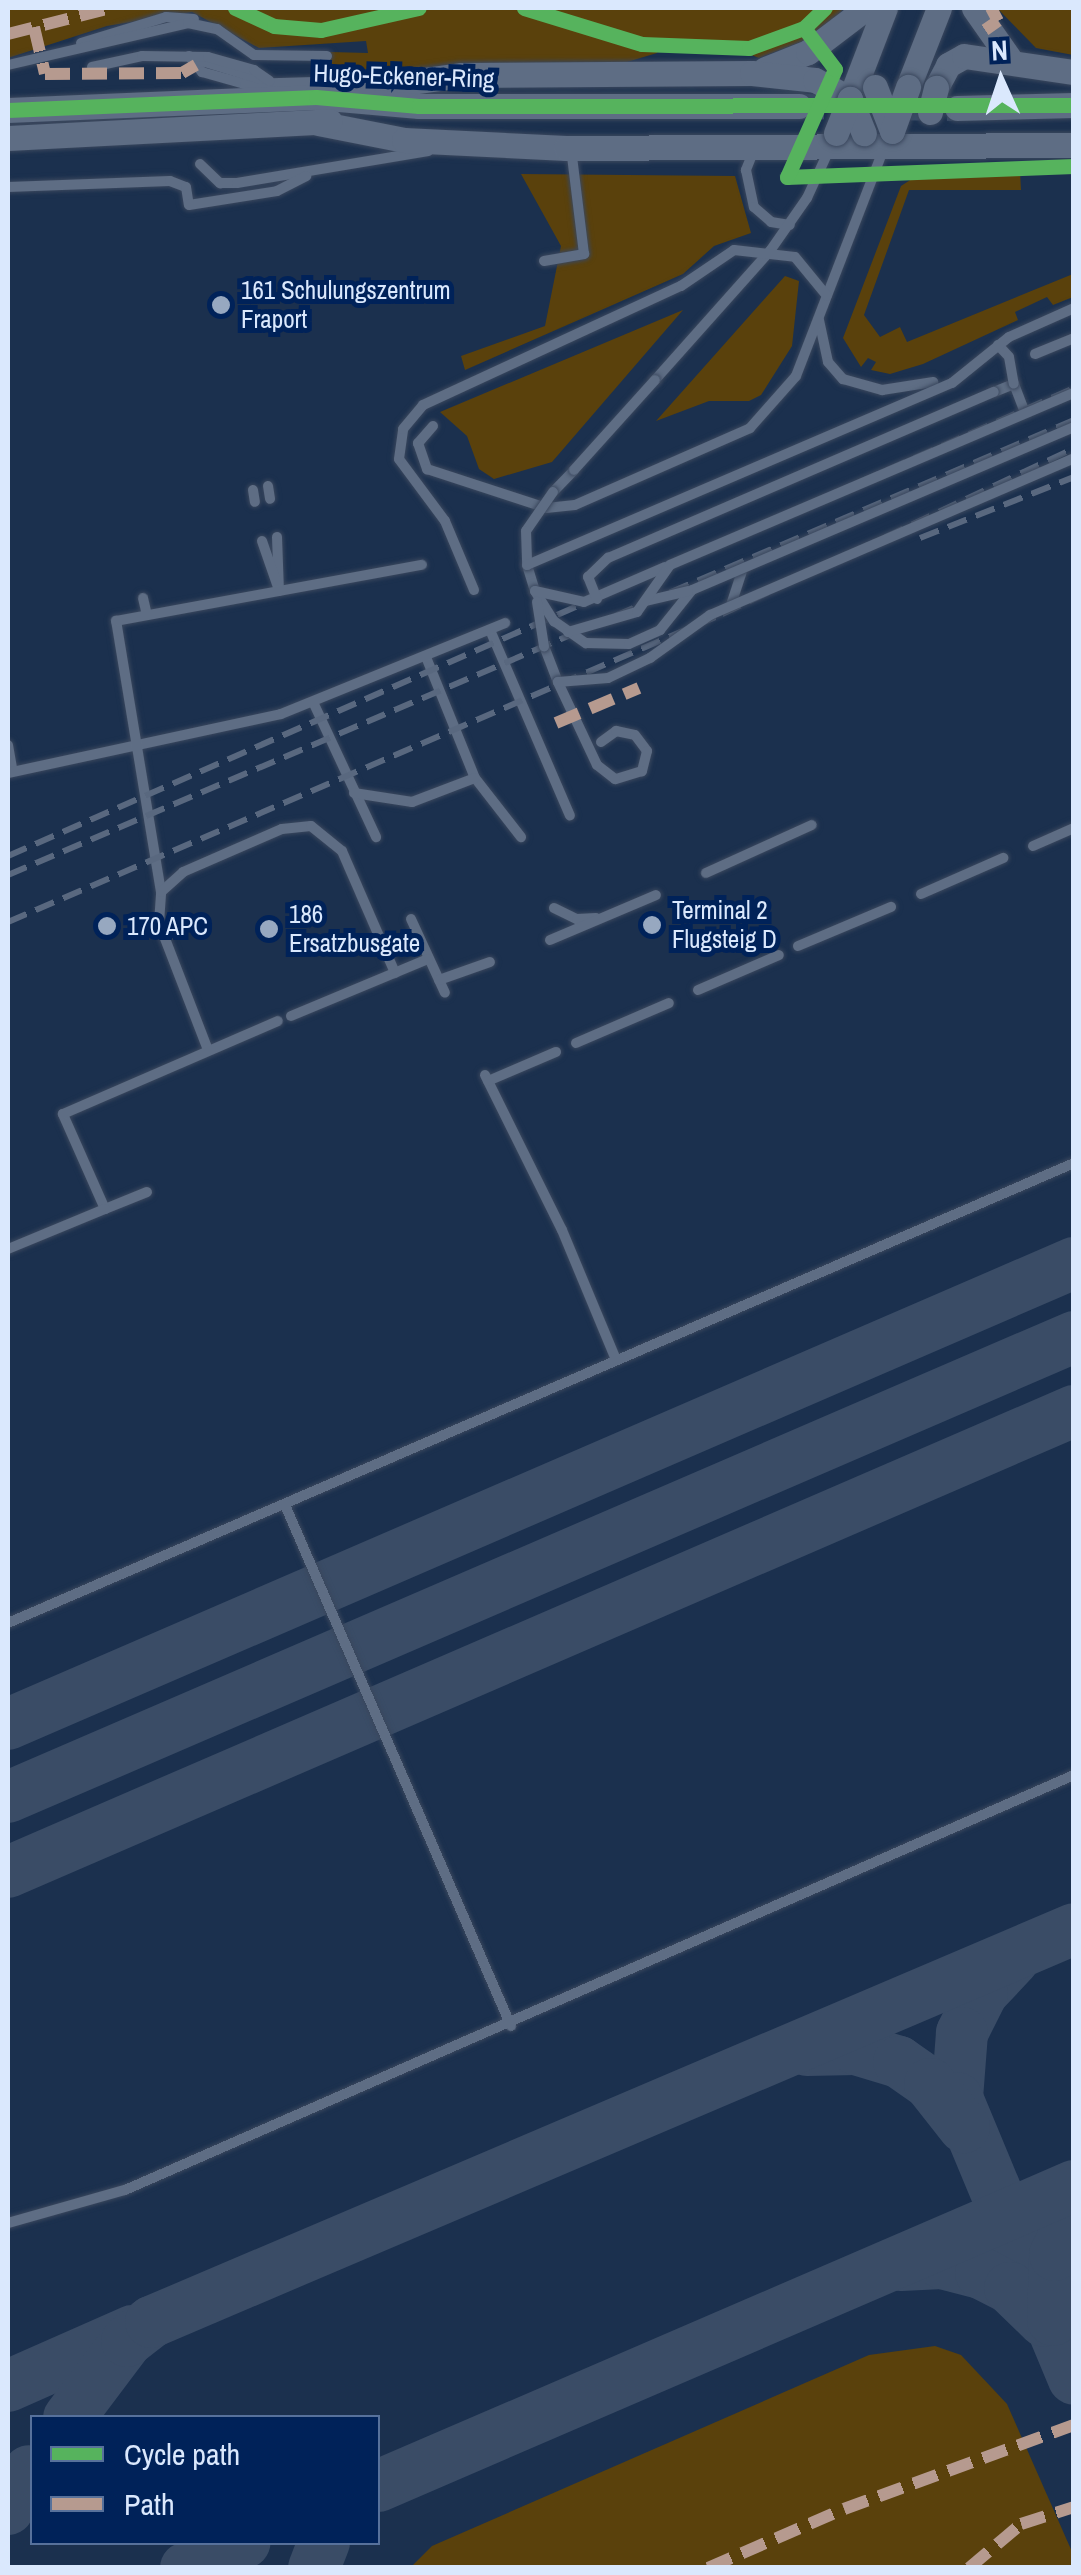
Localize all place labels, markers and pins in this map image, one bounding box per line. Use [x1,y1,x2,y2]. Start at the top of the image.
place label: 161 Schulungszentrum Fraport [241,276,451,335]
marker: 161 Schulungszentrum Fraport [210,294,232,316]
place label: Terminal 2 Flugsteig D [672,896,777,955]
place label: 186 Ersatzbusgate [289,900,420,959]
place label: 170 APC [127,911,209,941]
marker: Terminal 2 Flugsteig D [641,914,663,936]
marker: 170 APC [96,915,118,937]
marker: 186 Ersatzbusgate [258,918,280,940]

